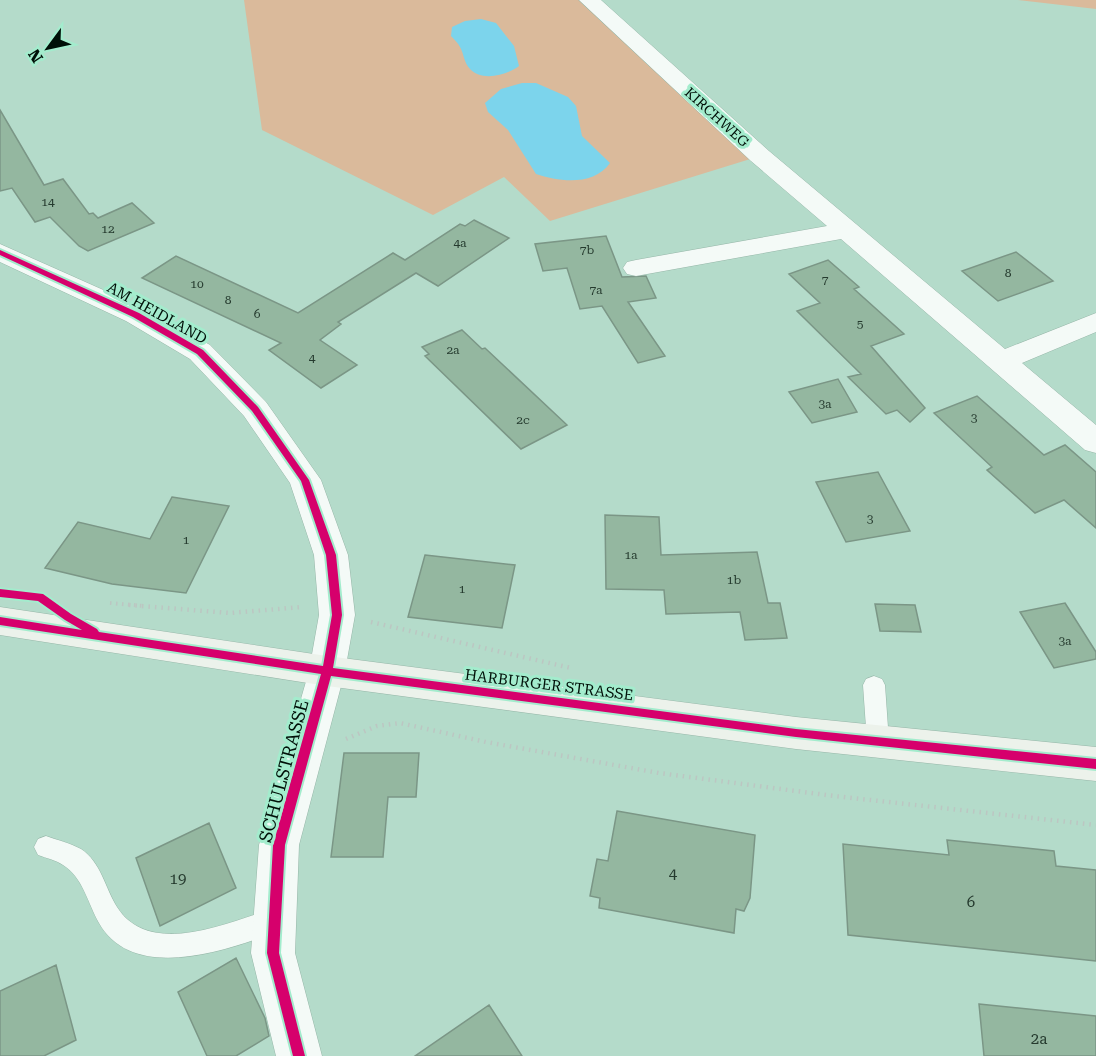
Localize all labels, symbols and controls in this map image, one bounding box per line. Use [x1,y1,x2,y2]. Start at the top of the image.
north arrow [18,18,78,78]
text: N [25,46,47,66]
street label: KIRCHWEG [682,84,752,150]
house number: 14 [41,195,55,209]
house number: 12 [101,222,115,236]
house number: 4a [453,236,467,250]
house number: 7b [580,243,594,257]
house number: 8 [1005,266,1012,280]
house number: 7 [822,273,829,287]
house number: 10 [190,277,204,291]
street label: AM HEIDLAND [104,278,210,348]
house number: 7a [589,283,603,297]
house number: 8 [225,293,232,307]
house number: 6 [254,307,261,321]
house number: 5 [857,317,864,331]
house number: 2a [446,343,460,357]
house number: 4 [309,351,316,365]
house number: 3a [818,397,832,411]
house number: 3 [971,411,978,425]
house number: 2c [516,413,530,427]
house number: 3 [867,512,874,526]
house number: 1 [183,533,190,547]
house number: 1a [624,548,638,562]
house number: 1b [727,573,741,587]
house number: 1 [459,582,466,596]
house number: 3a [1058,634,1072,648]
street label: HARBURGER STRASSE [464,666,634,704]
street label: SCHULSTRASSE [254,697,313,845]
house number: 4 [669,865,678,883]
house number: 19 [170,870,186,888]
house number: 6 [967,893,975,911]
house number: 2a [1031,1030,1047,1048]

